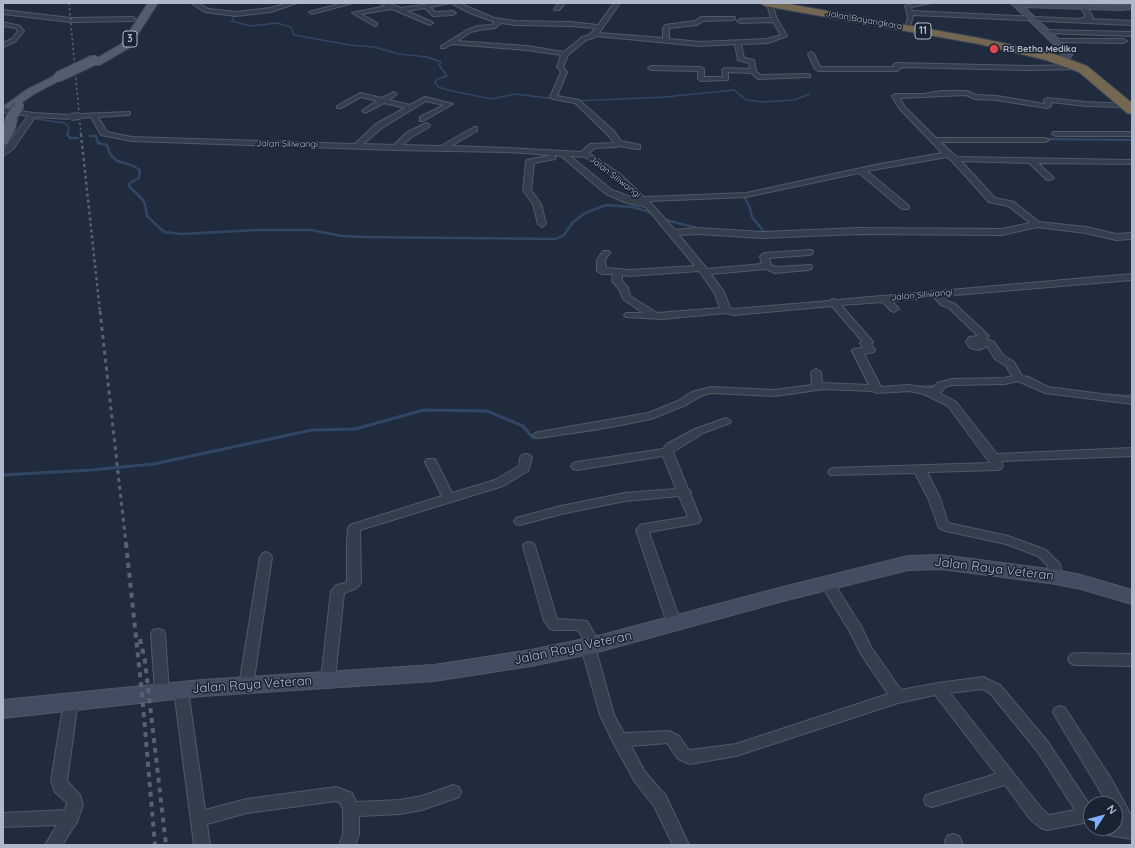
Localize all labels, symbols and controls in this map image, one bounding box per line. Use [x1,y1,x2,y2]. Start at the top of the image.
street label: Jalan Bayangkara [825,8,903,32]
road number: 11 [915,23,931,39]
road number: 3 [123,31,137,47]
marker: RS Betha Medika [988,43,1000,55]
place label: RS Betha Medika [1003,44,1077,54]
street label: Jalan Siliwangi [256,138,318,150]
street label: Jalan Siliwangi [587,154,643,200]
street label: Jalan Siliwangi [891,287,953,303]
street label: Jalan Raya Veteran [933,554,1055,584]
street label: Jalan Raya Veteran [513,628,633,668]
street label: Jalan Raya Veteran [191,673,313,697]
north arrow [1083,796,1123,836]
text: N [1104,802,1120,817]

